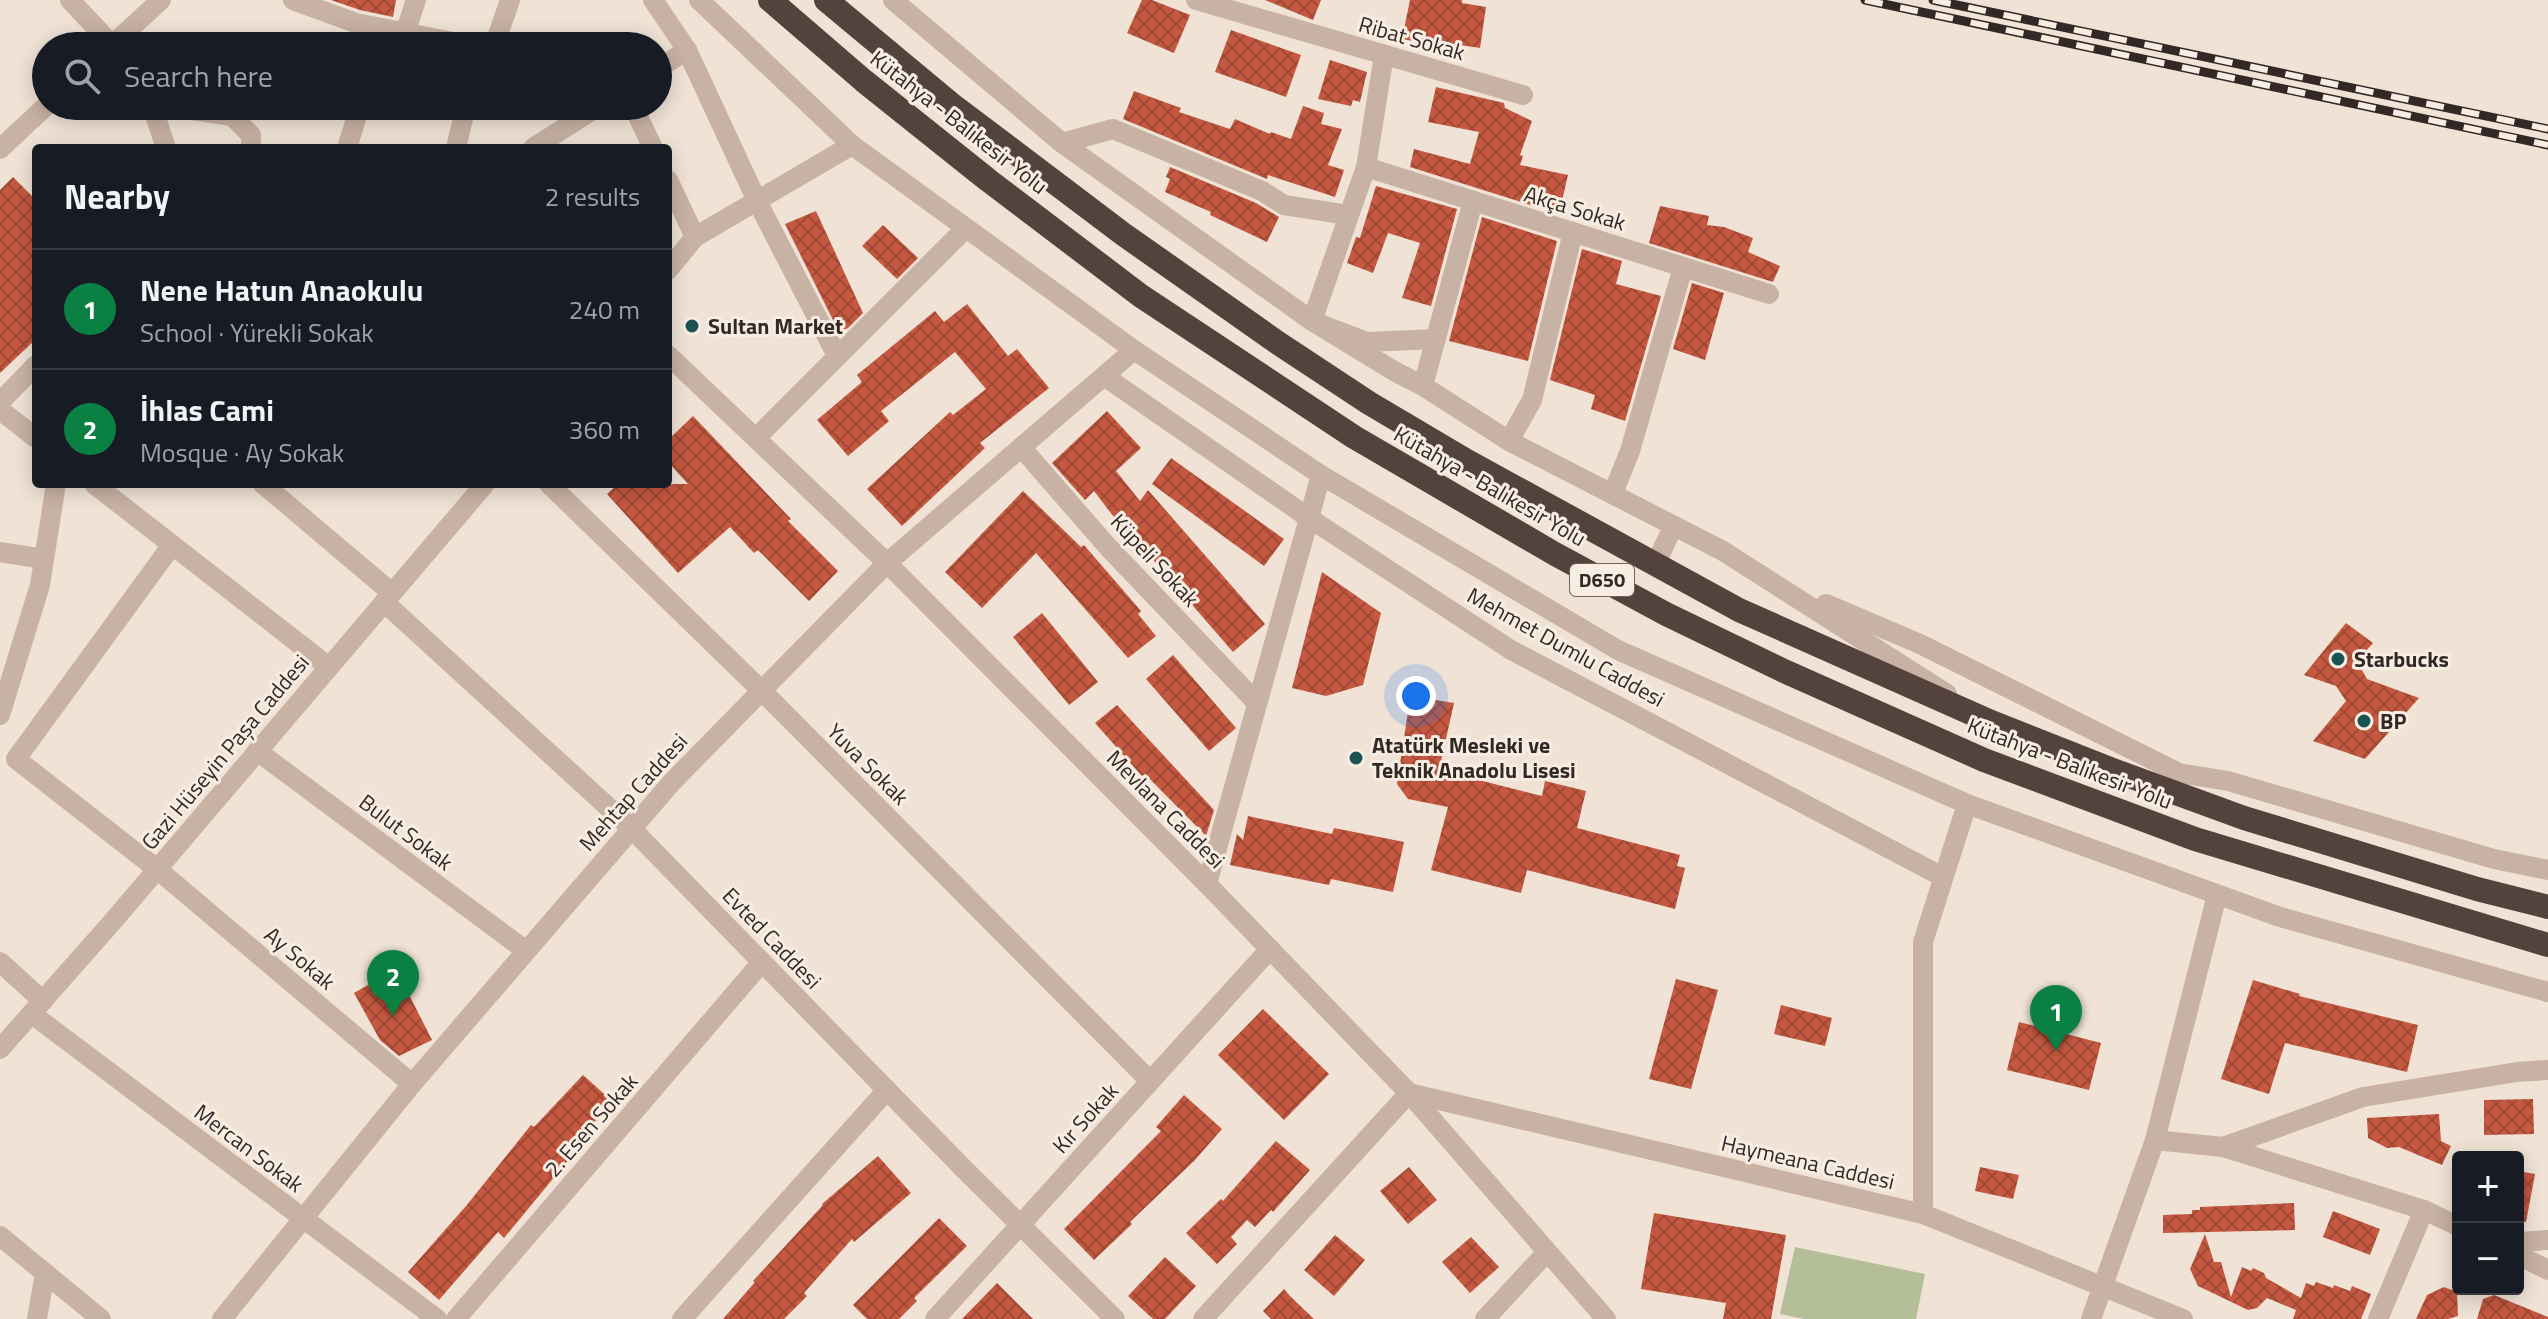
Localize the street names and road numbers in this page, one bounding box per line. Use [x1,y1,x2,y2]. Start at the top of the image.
street label: Ribat Sokak [1355,7,1470,70]
street label: Kütahya - Balıkesir Yolu [863,42,1055,202]
street label: Akça Sokak [1520,176,1630,240]
street label: Kütahya - Balıkesir Yolu [1387,417,1593,555]
street label: Küpeli Sokak [1103,506,1208,615]
road number: D650 [1570,564,1634,596]
street label: Mehmet Dumlu Caddesi [1461,578,1671,716]
street label: Gazi Hüseyin Paşa Caddesi [133,647,317,857]
street label: Kütahya - Balıkesir Yolu [1963,708,2177,818]
street label: Yuva Sokak [819,715,917,813]
street label: Mehtap Caddesi [571,725,695,859]
street label: Mevlana Caddesi [1099,742,1233,876]
street label: Bulut Sokak [352,785,461,879]
street label: Evted Caddesi [715,879,829,997]
street label: Ay Sokak [257,918,343,998]
street label: 2. Esen Sokak [536,1065,646,1184]
street label: Kır Sokak [1044,1075,1126,1161]
street label: Mercan Sokak [187,1095,311,1201]
street label: Haymeana Caddesi [1718,1126,1898,1198]

